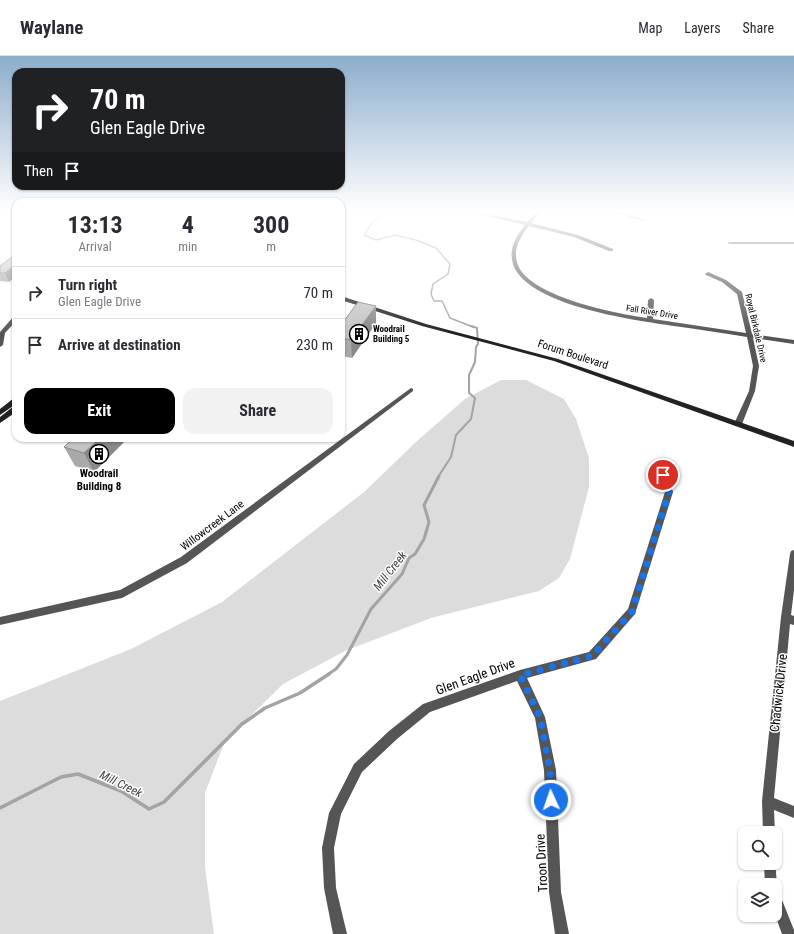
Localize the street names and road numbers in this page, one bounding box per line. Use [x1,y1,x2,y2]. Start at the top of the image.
street label: Royal Birkdale Drive [743,293,769,363]
street label: Fall River Drive [625,303,679,321]
street label: Forum Boulevard [536,337,610,372]
street label: Willowcreek Lane [178,497,246,553]
street label: Chadwick Drive [767,653,790,733]
street label: Glen Eagle Drive [434,655,517,698]
street label: Troon Drive [532,833,551,893]

